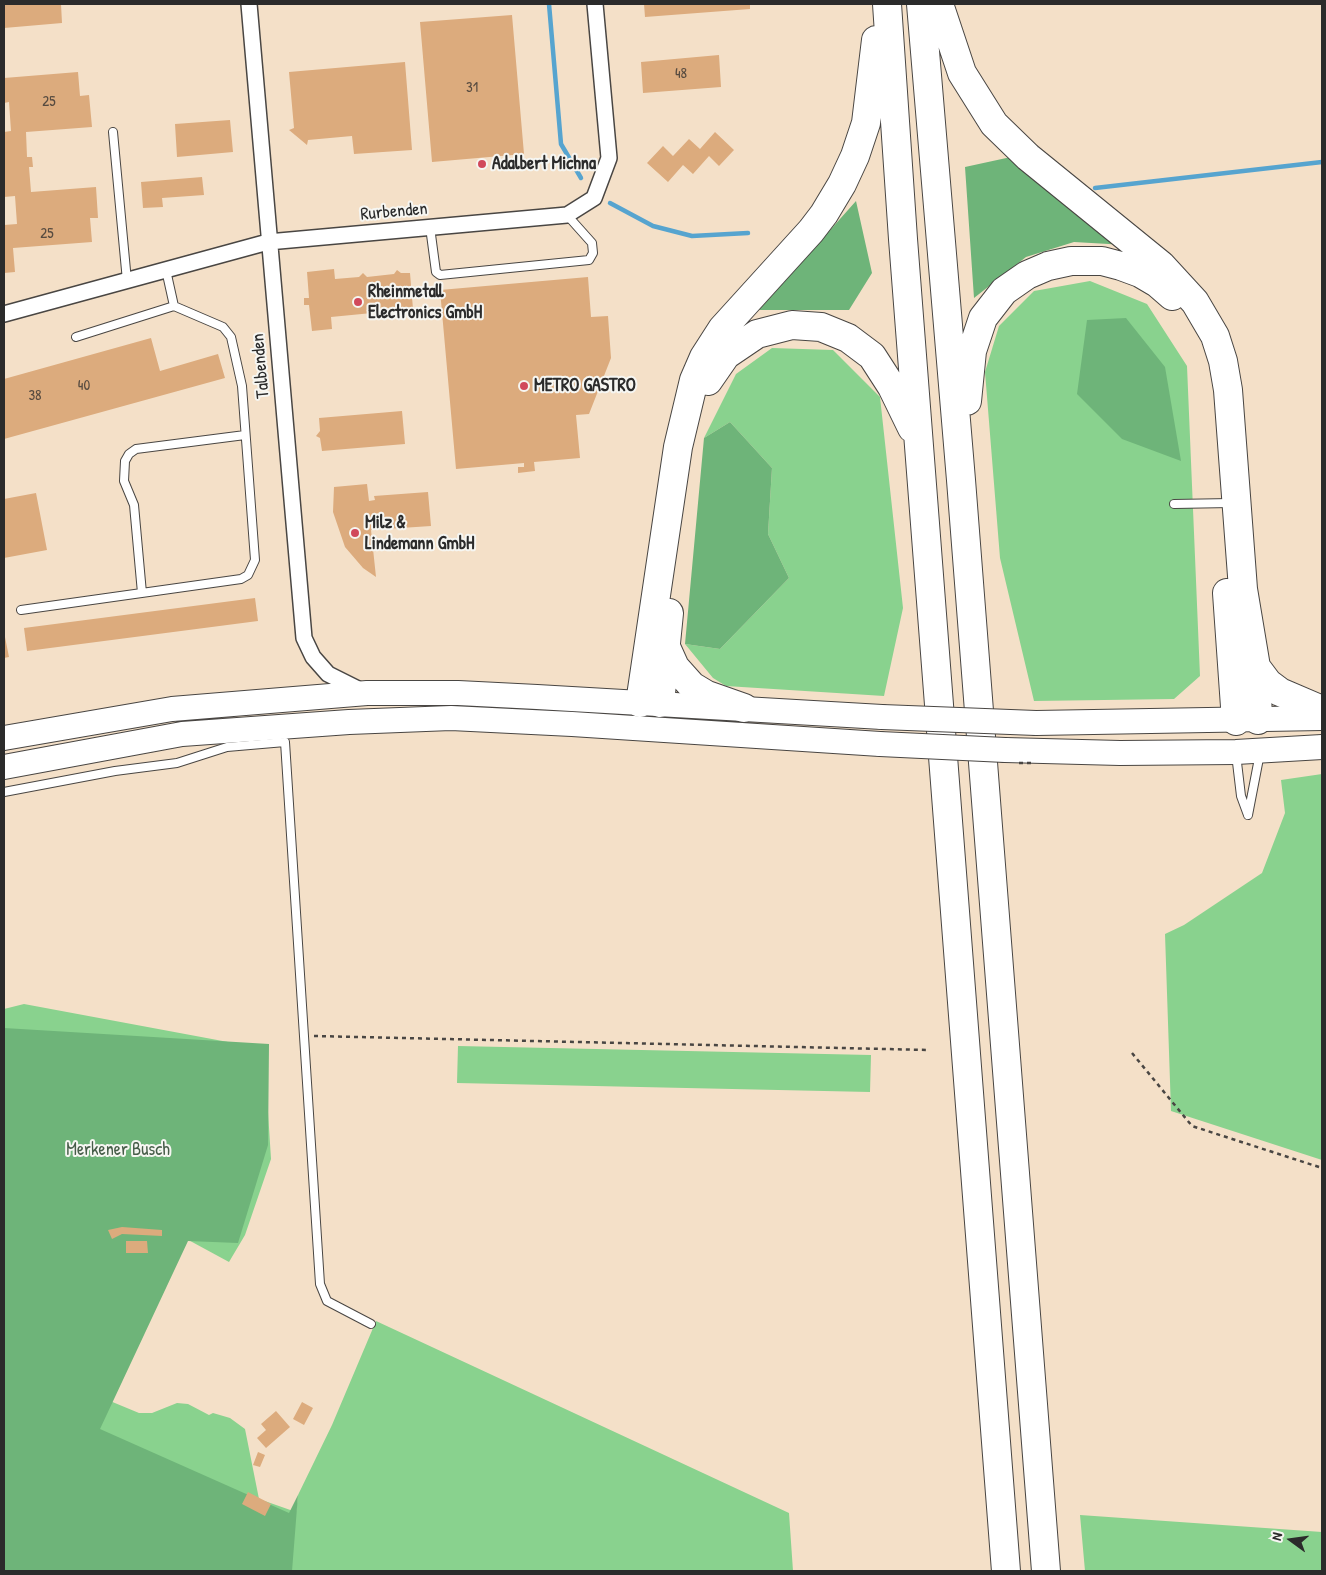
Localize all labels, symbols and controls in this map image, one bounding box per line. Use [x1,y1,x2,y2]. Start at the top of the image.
house number: 48 [675,65,687,83]
house number: 31 [466,79,478,97]
house number: 25 [42,93,56,111]
place label: Adalbert Michna [492,153,596,175]
marker: Adalbert Michna [476,158,488,170]
street label: Rurbenden [360,198,428,226]
house number: 25 [40,225,54,243]
place label: Rheinmetall Electronics GmbH [368,281,482,324]
marker: Rheinmetall Electronics GmbH [352,296,364,308]
street label: Talbenden [247,333,275,399]
place label: METRO GASTRO [534,375,636,397]
house number: 40 [78,377,90,395]
marker: METRO GASTRO [518,380,530,392]
house number: 38 [28,387,42,405]
place label: Milz & Lindemann GmbH [365,512,474,554]
marker: Milz & Lindemann GmbH [349,527,361,539]
park label: Merkener Busch [66,1139,170,1161]
north arrow [1266,1515,1316,1565]
text: N [1266,1530,1286,1542]

